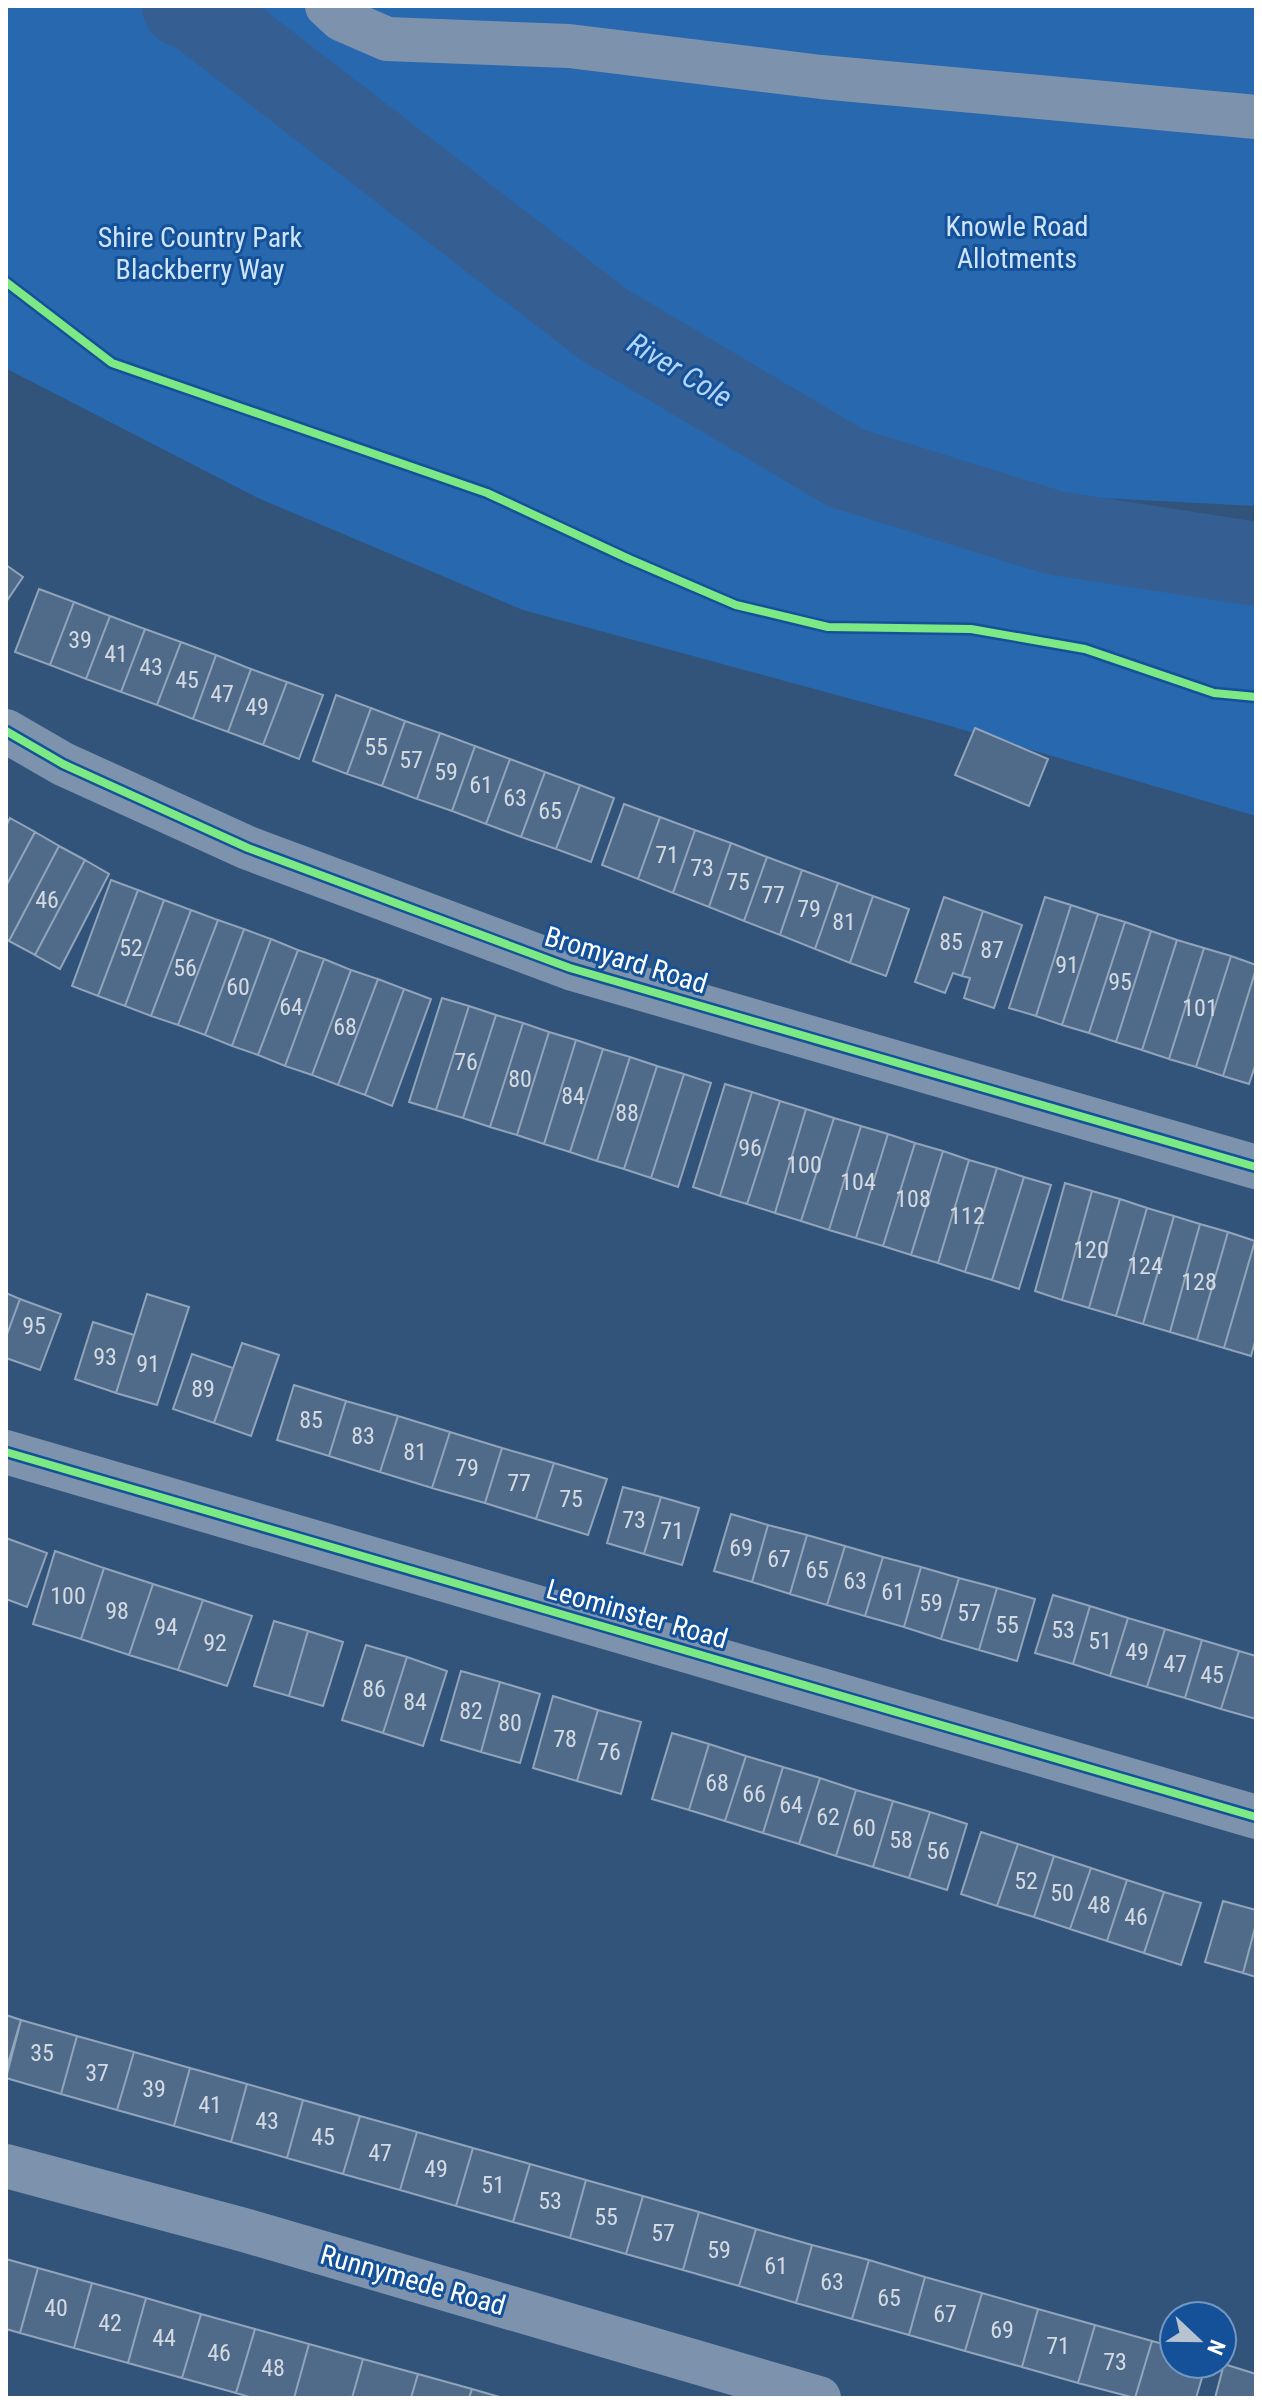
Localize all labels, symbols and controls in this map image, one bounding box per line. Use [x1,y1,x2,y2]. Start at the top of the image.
park label: Knowle Road Allotments [946,210,1088,275]
park label: Shire Country Park Blackberry Way [98,221,303,286]
water label: River Cole [622,325,738,415]
house number: 39 [68,626,92,654]
house number: 41 [104,640,128,668]
house number: 43 [139,653,163,681]
house number: 45 [175,666,199,694]
house number: 47 [210,680,234,708]
house number: 49 [245,693,269,721]
house number: 55 [364,733,388,761]
house number: 57 [399,746,423,774]
house number: 59 [434,758,458,786]
house number: 61 [469,771,493,799]
house number: 63 [503,784,527,812]
house number: 65 [538,797,562,825]
house number: 71 [655,841,679,869]
house number: 73 [690,854,714,882]
house number: 75 [726,868,750,896]
house number: 77 [761,881,785,909]
house number: 46 [35,886,59,914]
house number: 79 [797,895,821,923]
house number: 81 [832,908,856,936]
street label: Bromyard Road [541,920,711,1000]
house number: 85 [939,928,963,956]
house number: 52 [119,934,143,962]
house number: 87 [980,936,1004,964]
house number: 91 [1055,951,1079,979]
house number: 56 [173,954,197,982]
house number: 95 [1108,968,1132,996]
house number: 60 [226,973,250,1001]
house number: 64 [279,993,303,1021]
house number: 101 [1182,994,1218,1022]
house number: 68 [333,1013,357,1041]
house number: 76 [454,1048,478,1076]
house number: 80 [508,1065,532,1093]
house number: 84 [561,1082,585,1110]
house number: 88 [615,1099,639,1127]
house number: 96 [738,1134,762,1162]
house number: 100 [786,1151,822,1179]
house number: 104 [840,1168,876,1196]
house number: 108 [895,1185,931,1213]
house number: 112 [949,1202,985,1230]
house number: 120 [1073,1236,1109,1264]
house number: 124 [1127,1252,1163,1280]
house number: 128 [1181,1268,1217,1296]
house number: 95 [22,1312,46,1340]
house number: 93 [93,1343,117,1371]
house number: 91 [136,1350,160,1378]
house number: 89 [191,1375,215,1403]
house number: 85 [299,1406,323,1434]
house number: 83 [351,1422,375,1450]
house number: 81 [403,1438,427,1466]
house number: 79 [455,1454,479,1482]
house number: 77 [507,1469,531,1497]
house number: 75 [559,1485,583,1513]
house number: 73 [622,1506,646,1534]
house number: 71 [660,1517,684,1545]
house number: 69 [729,1534,753,1562]
house number: 67 [767,1545,791,1573]
house number: 65 [805,1556,829,1584]
house number: 63 [843,1567,867,1595]
street label: Leominster Road [543,1572,731,1656]
house number: 61 [881,1578,905,1606]
house number: 100 [50,1582,86,1610]
house number: 59 [919,1589,943,1617]
house number: 98 [105,1597,129,1625]
house number: 57 [957,1599,981,1627]
house number: 55 [995,1611,1019,1639]
house number: 94 [154,1613,178,1641]
house number: 53 [1051,1616,1075,1644]
house number: 51 [1088,1627,1112,1655]
house number: 92 [203,1629,227,1657]
house number: 49 [1125,1638,1149,1666]
house number: 47 [1163,1650,1187,1678]
house number: 45 [1200,1661,1224,1689]
house number: 86 [362,1675,386,1703]
house number: 84 [403,1688,427,1716]
house number: 82 [459,1697,483,1725]
house number: 80 [498,1709,522,1737]
house number: 78 [553,1725,577,1753]
house number: 76 [597,1738,621,1766]
house number: 68 [705,1769,729,1797]
house number: 66 [742,1780,766,1808]
house number: 64 [779,1791,803,1819]
house number: 62 [816,1803,840,1831]
house number: 60 [852,1814,876,1842]
house number: 58 [889,1826,913,1854]
house number: 56 [926,1837,950,1865]
house number: 52 [1014,1867,1038,1895]
house number: 50 [1050,1879,1074,1907]
house number: 48 [1087,1891,1111,1919]
house number: 46 [1124,1903,1148,1931]
house number: 35 [30,2039,54,2067]
house number: 37 [85,2059,109,2087]
house number: 39 [142,2075,166,2103]
house number: 41 [198,2091,222,2119]
house number: 43 [255,2107,279,2135]
house number: 45 [311,2123,335,2151]
house number: 47 [368,2139,392,2167]
house number: 49 [424,2155,448,2183]
house number: 51 [481,2171,505,2199]
house number: 53 [538,2187,562,2215]
house number: 55 [594,2203,618,2231]
house number: 57 [651,2219,675,2247]
house number: 59 [707,2236,731,2264]
street label: Runnymede Road [317,2238,509,2322]
house number: 61 [764,2252,788,2280]
house number: 63 [820,2268,844,2296]
house number: 65 [877,2284,901,2312]
house number: 40 [44,2294,68,2322]
house number: 67 [933,2300,957,2328]
north arrow [1158,2300,1238,2380]
house number: 42 [98,2309,122,2337]
house number: 69 [990,2316,1014,2344]
house number: 44 [152,2324,176,2352]
house number: 71 [1046,2332,1070,2360]
text: N [1202,2336,1230,2358]
house number: 46 [207,2339,231,2367]
house number: 73 [1103,2348,1127,2376]
house number: 48 [261,2354,285,2382]

